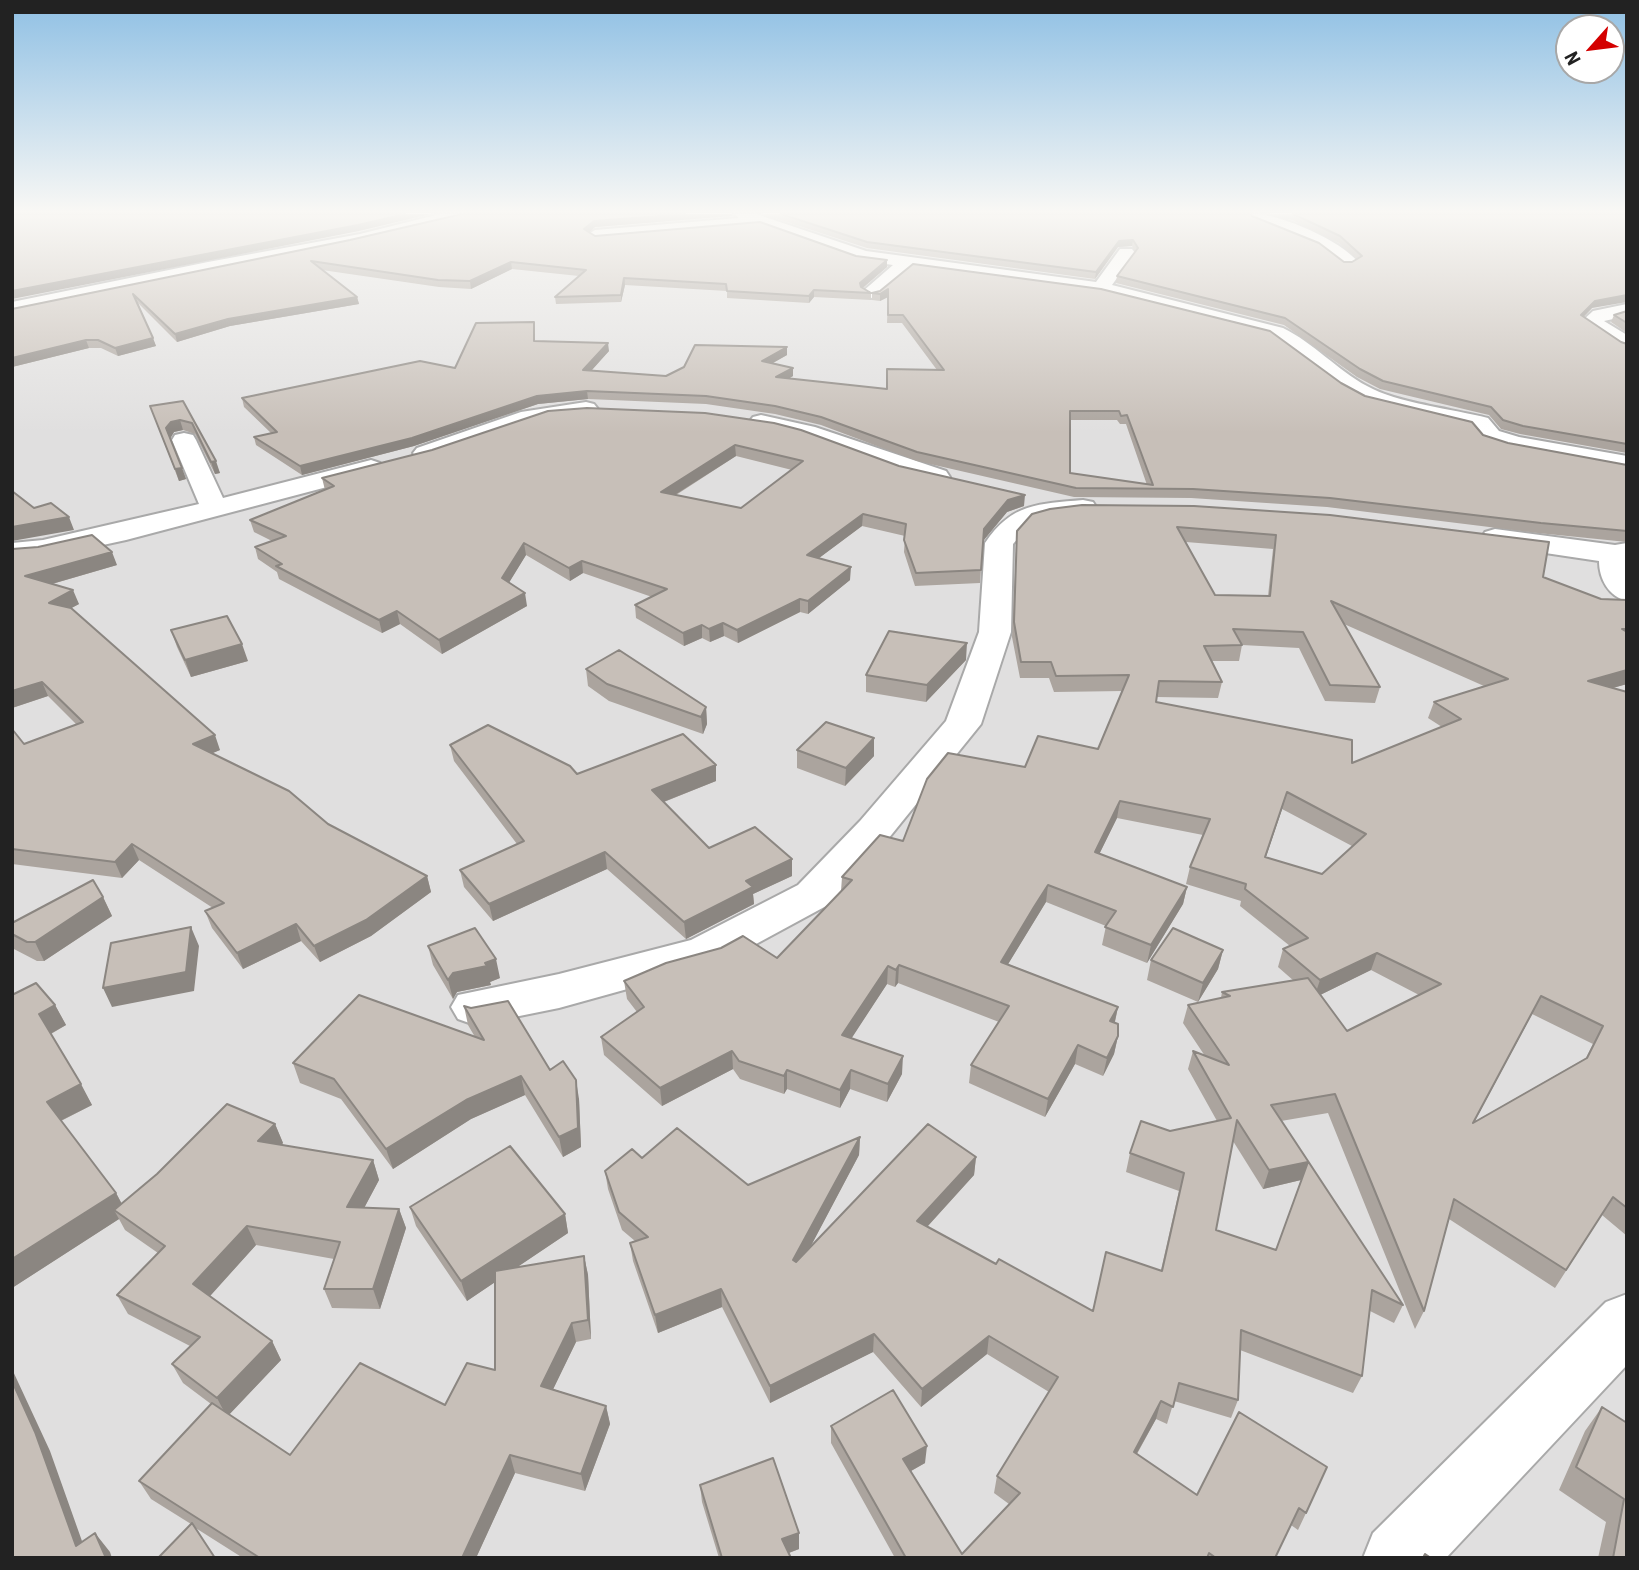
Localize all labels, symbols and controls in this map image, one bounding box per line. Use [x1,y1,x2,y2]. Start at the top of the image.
north arrow [1555,14,1625,84]
text: N [1560,48,1586,69]

